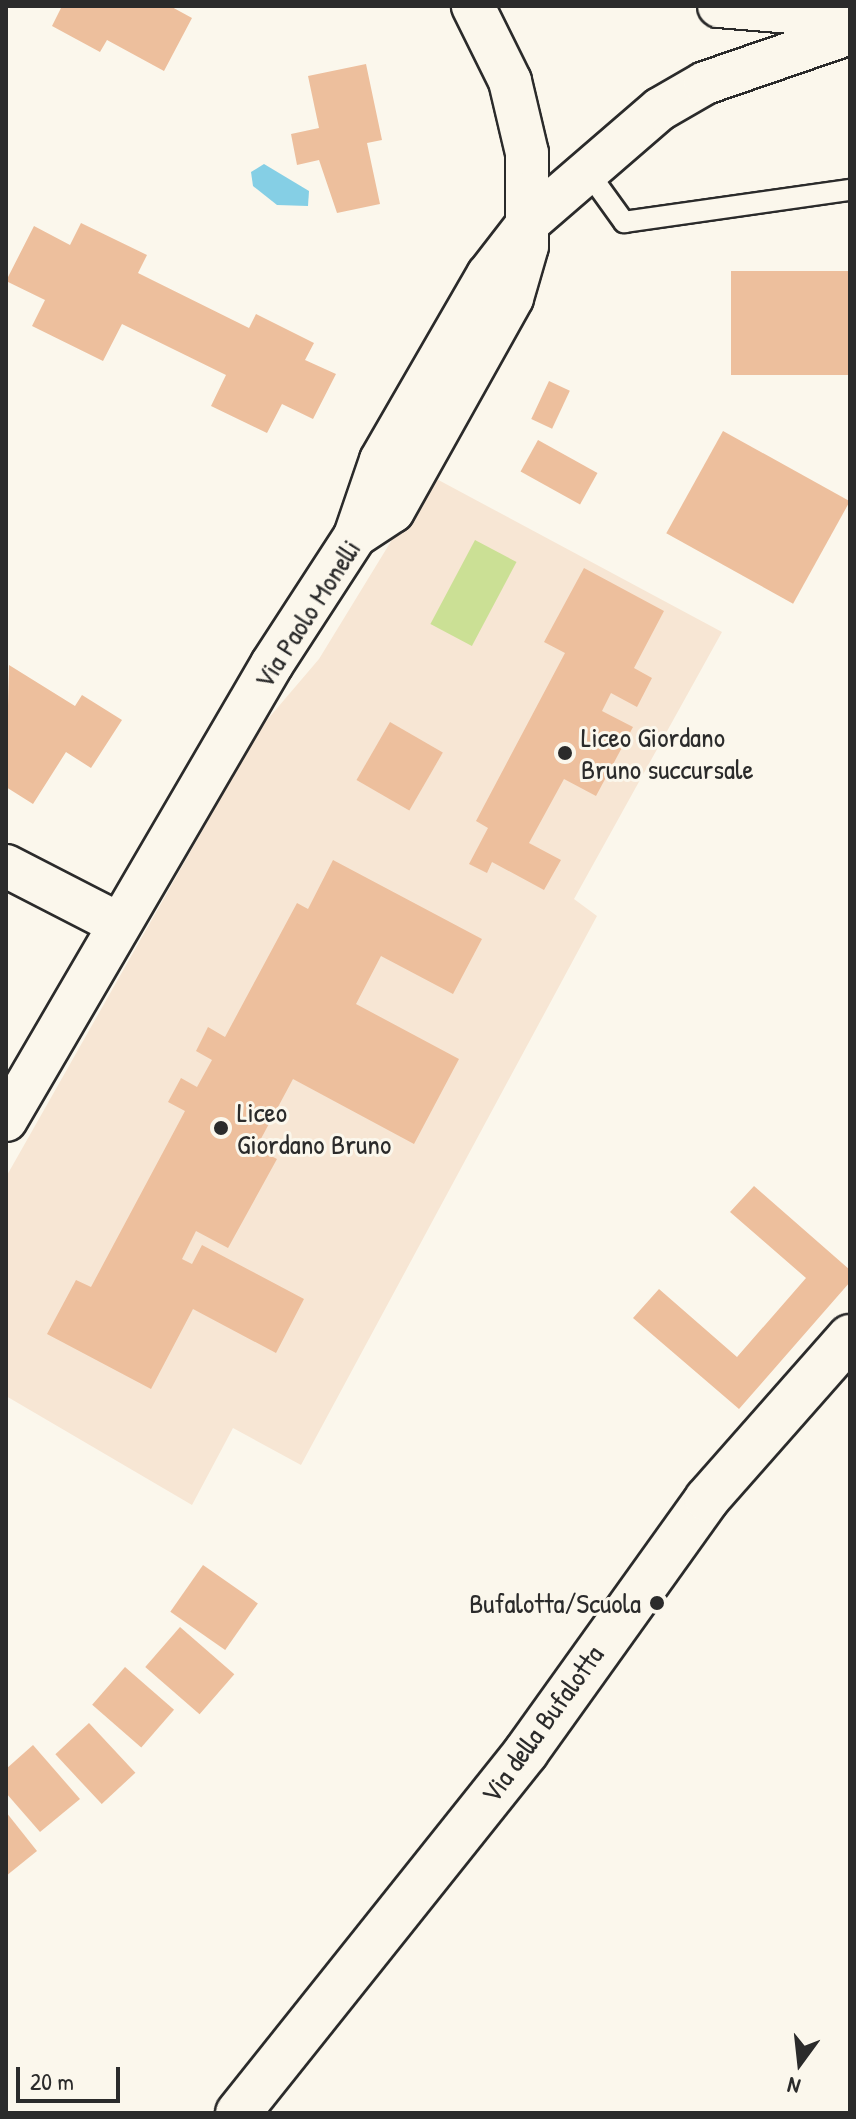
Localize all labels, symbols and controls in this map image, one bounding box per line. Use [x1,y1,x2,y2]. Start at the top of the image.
street label: Via Paolo Monelli [247,533,367,695]
place label: Liceo Giordano Bruno succursale [581,720,754,786]
marker: Liceo Giordano Bruno succursale [556,744,574,762]
place label: Liceo Giordano Bruno [237,1095,391,1161]
marker: Liceo Giordano Bruno [212,1119,230,1137]
place label: Bufalotta/Scuola [469,1586,641,1620]
marker: Bufalotta/Scuola [648,1594,666,1612]
street label: Via della Bufalotta [474,1639,610,1809]
north arrow [760,2023,840,2103]
scale bar [20,2051,124,2101]
text: 20 m [30,2065,74,2097]
text: N [784,2070,803,2102]

